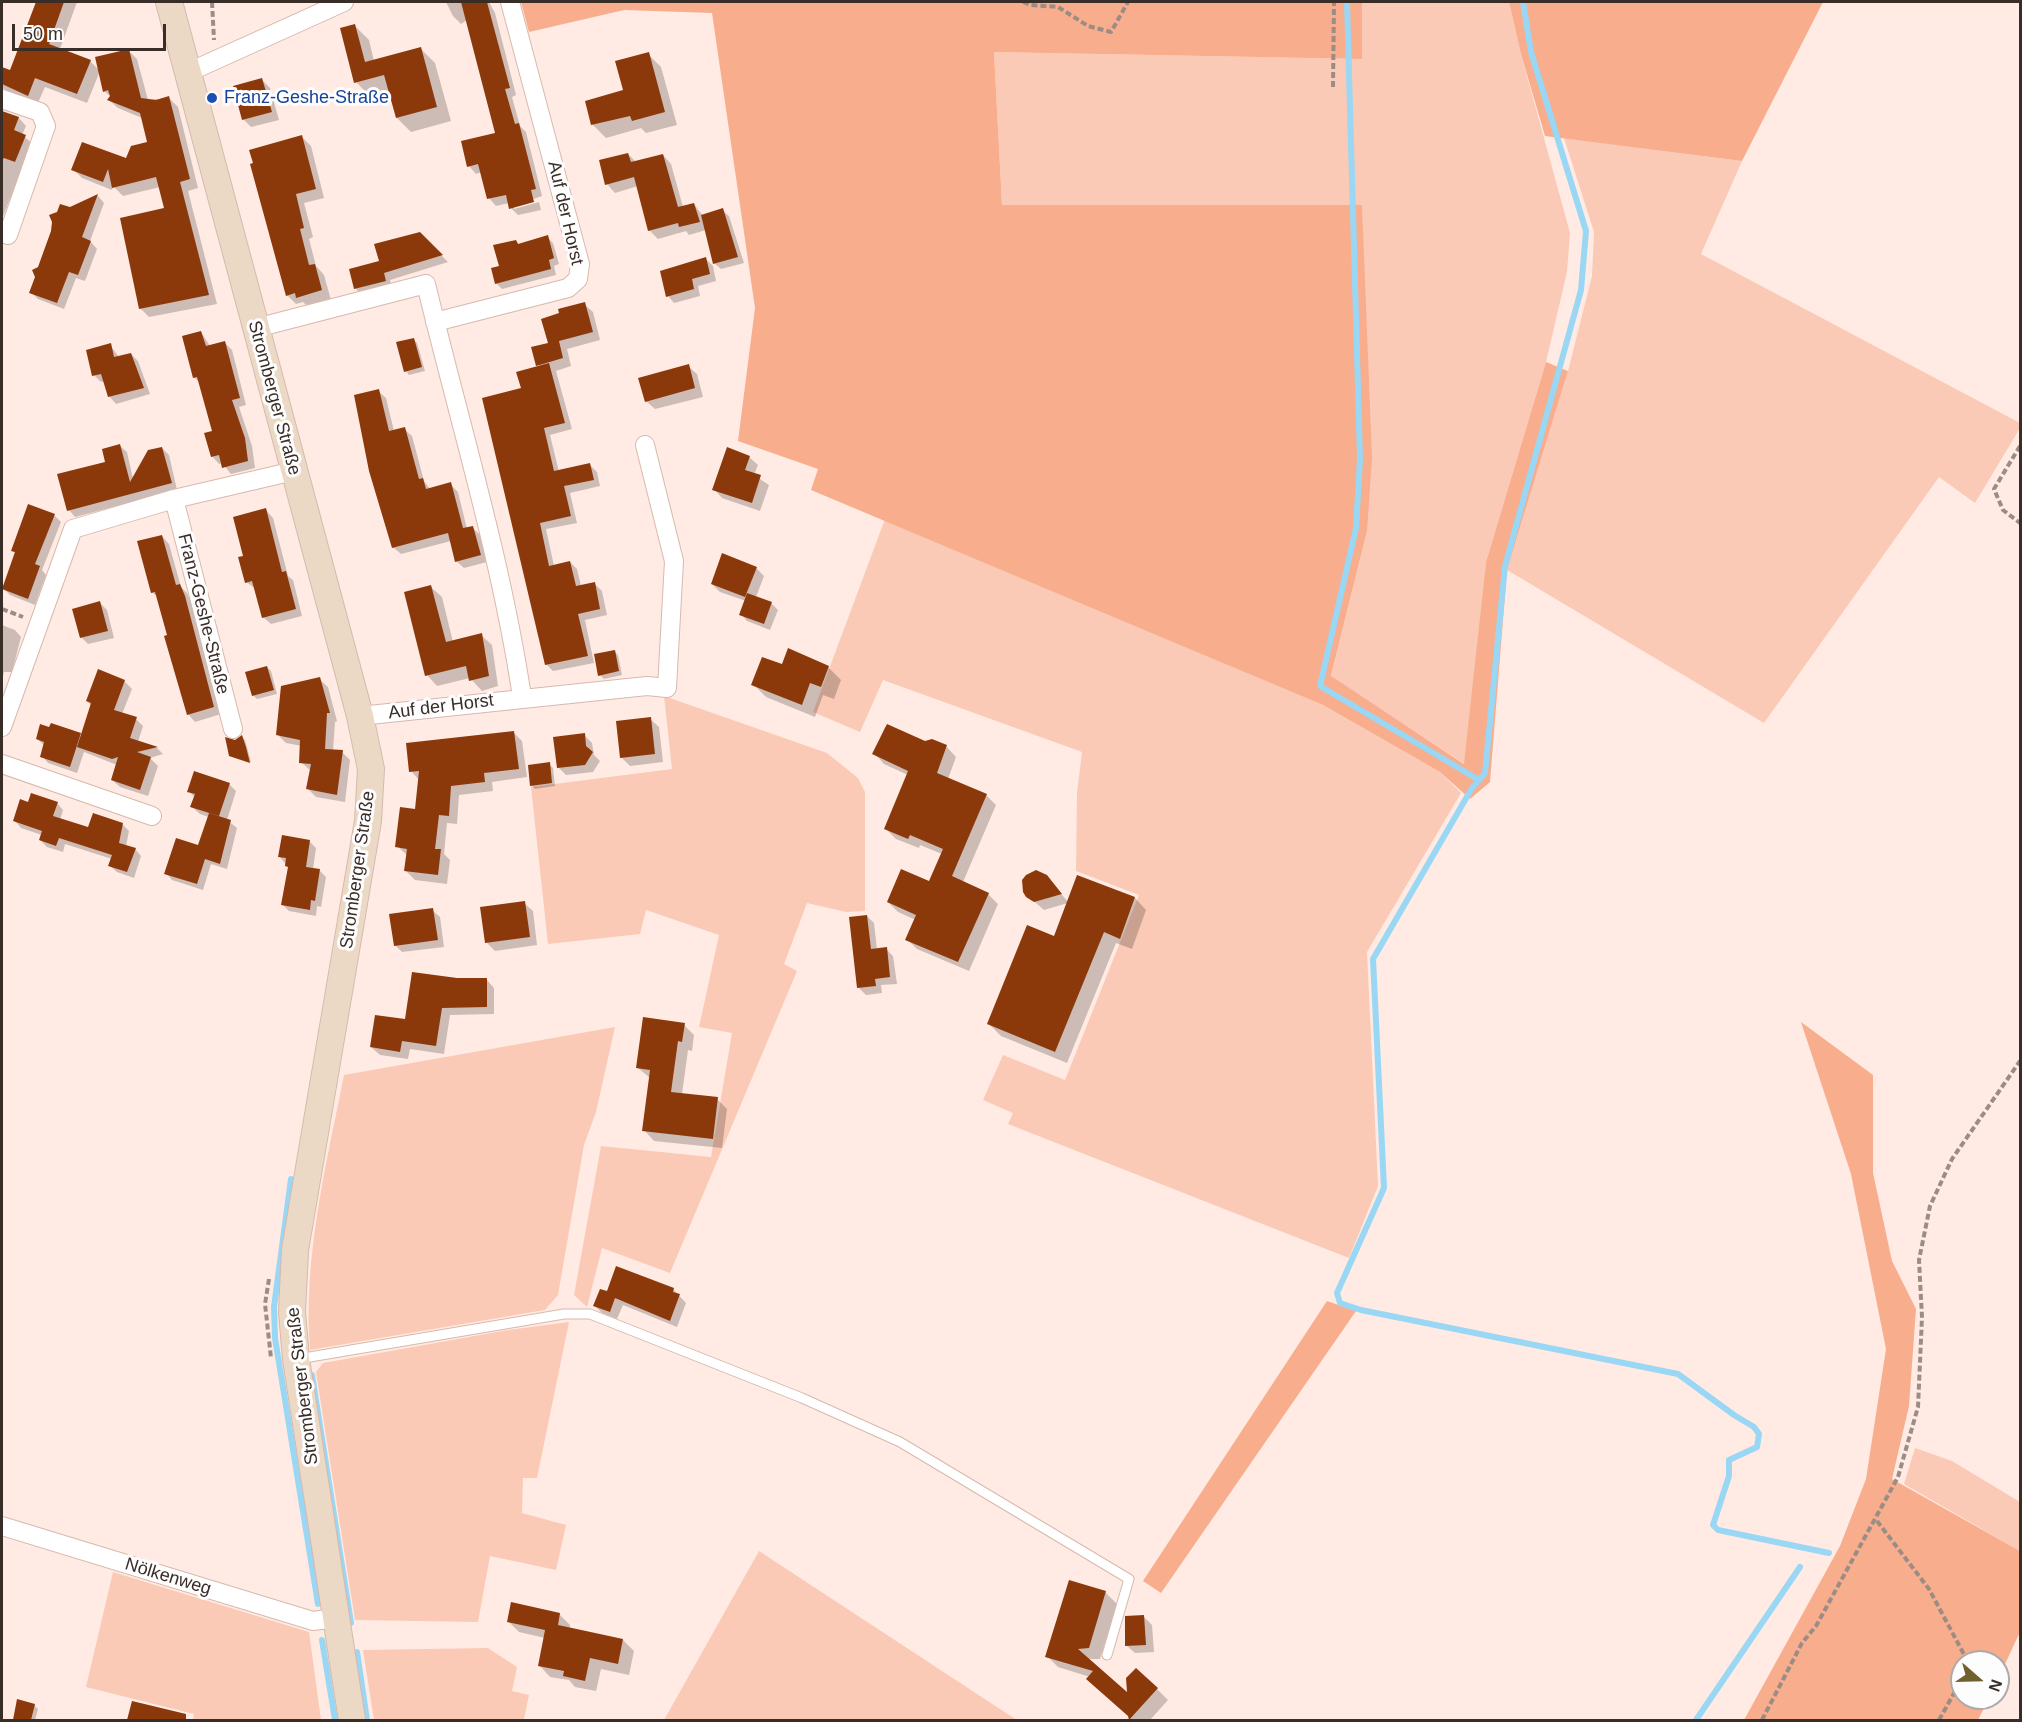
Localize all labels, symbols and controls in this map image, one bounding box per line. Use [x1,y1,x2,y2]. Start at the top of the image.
scale bar [15,12,170,50]
text: 50 m [23,24,63,44]
place label: Franz-Geshe-Straße [224,87,389,109]
marker: Franz-Geshe-Straße [205,91,219,105]
street label: Auf der Horst [543,159,587,267]
street label: Stromberger Straße [243,318,305,478]
street label: Franz-Geshe-Straße [173,531,233,697]
street label: Auf der Horst [387,690,495,724]
street label: Stromberger Straße [336,790,380,950]
street label: Stromberger Straße [283,1306,323,1466]
street label: Nölkenweg [122,1554,214,1600]
north arrow [1950,1650,2010,1710]
text: N [1986,1677,2005,1694]

